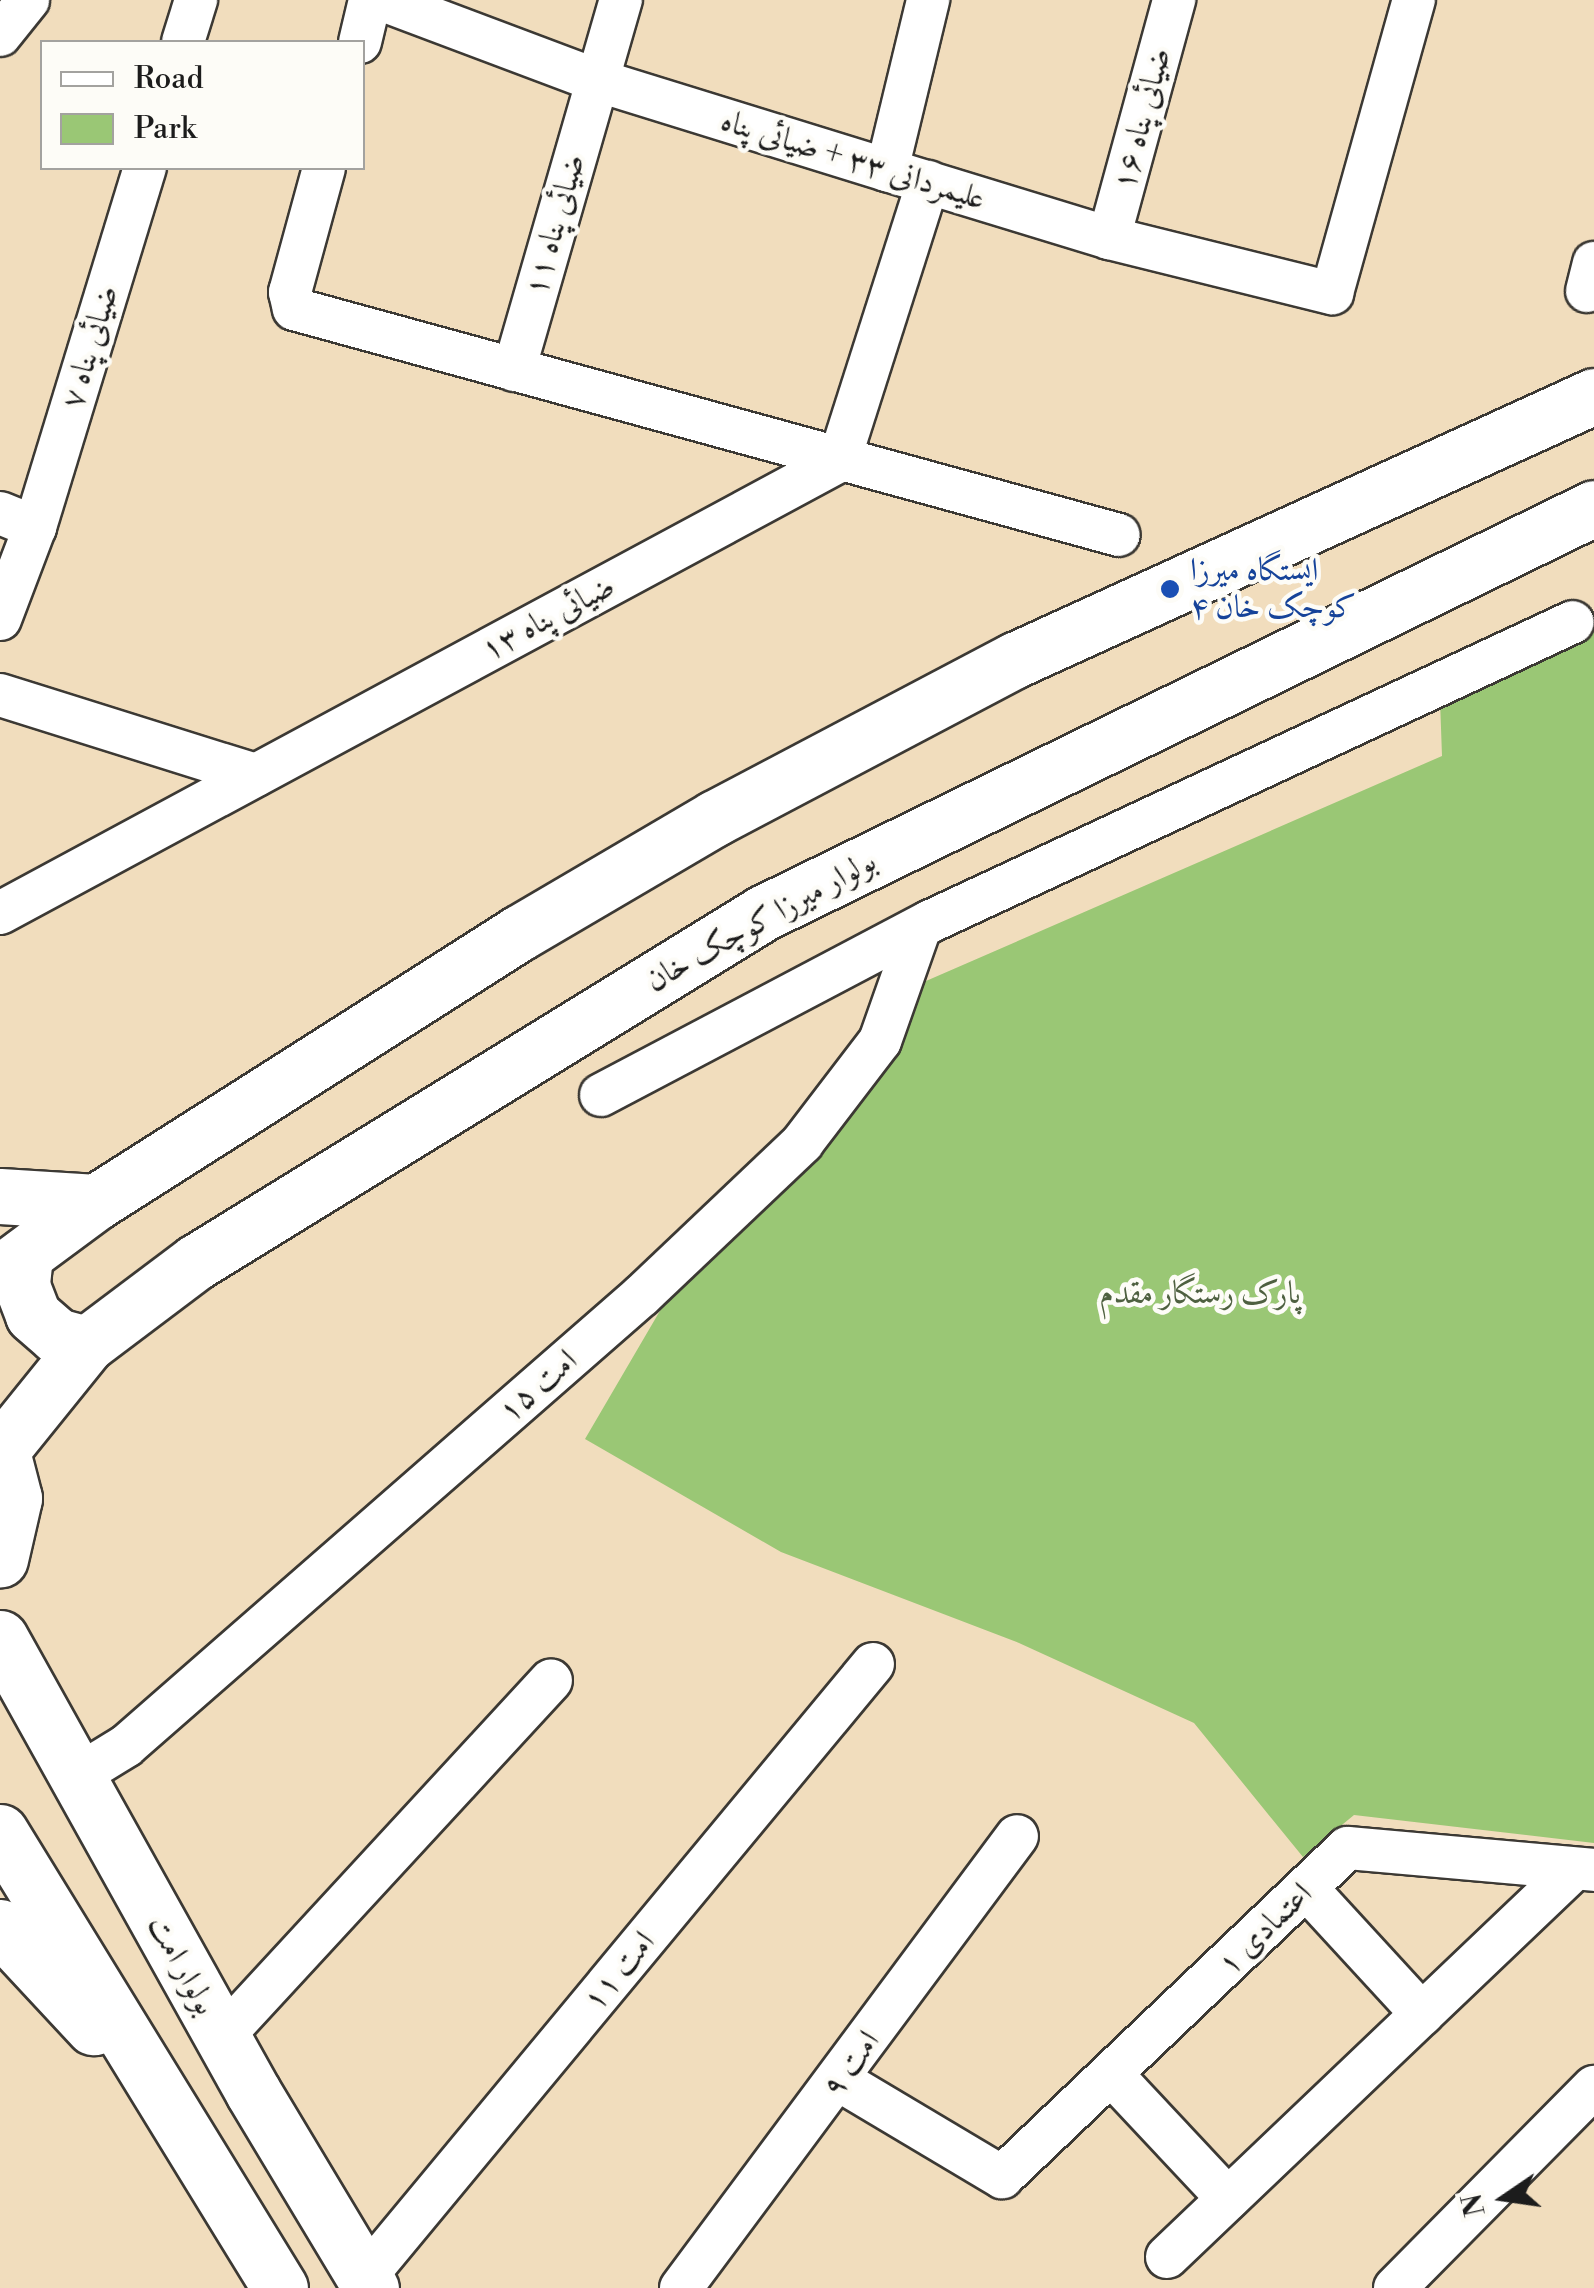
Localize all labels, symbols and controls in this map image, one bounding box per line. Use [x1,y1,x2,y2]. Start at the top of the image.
legend [40,40,365,170]
street label: ضیائی پناه ۱۶ [1105,44,1179,194]
text: Road [134,60,204,98]
street label: علیمردانی ۳۳ + ضیائی پناه [716,102,990,218]
text: Park [134,110,196,148]
street label: ضیائی پناه ۱۱ [516,150,594,300]
street label: ضیائی پناه ۷ [53,281,127,413]
place label: ایستگاه میرزا کوچک خان ۴ [1190,552,1356,627]
street label: ضیائی پناه ۱۳ [475,567,621,669]
marker: ایستگاه میرزا کوچک خان ۴ [1159,578,1181,600]
street label: بولوار میرزا کوچک خان [639,842,883,1000]
park label: پارک رستگار مقدم [1099,1274,1301,1312]
street label: امت ۱۵ [491,1341,585,1431]
street label: اعتمادی ۱ [1210,1875,1320,1983]
street label: بولوار امت [139,1909,225,2021]
street label: امت ۱۱ [575,1924,663,2018]
street label: امت ۹ [814,2023,888,2105]
north arrow [1454,2148,1554,2248]
text: N [1455,2190,1494,2220]

